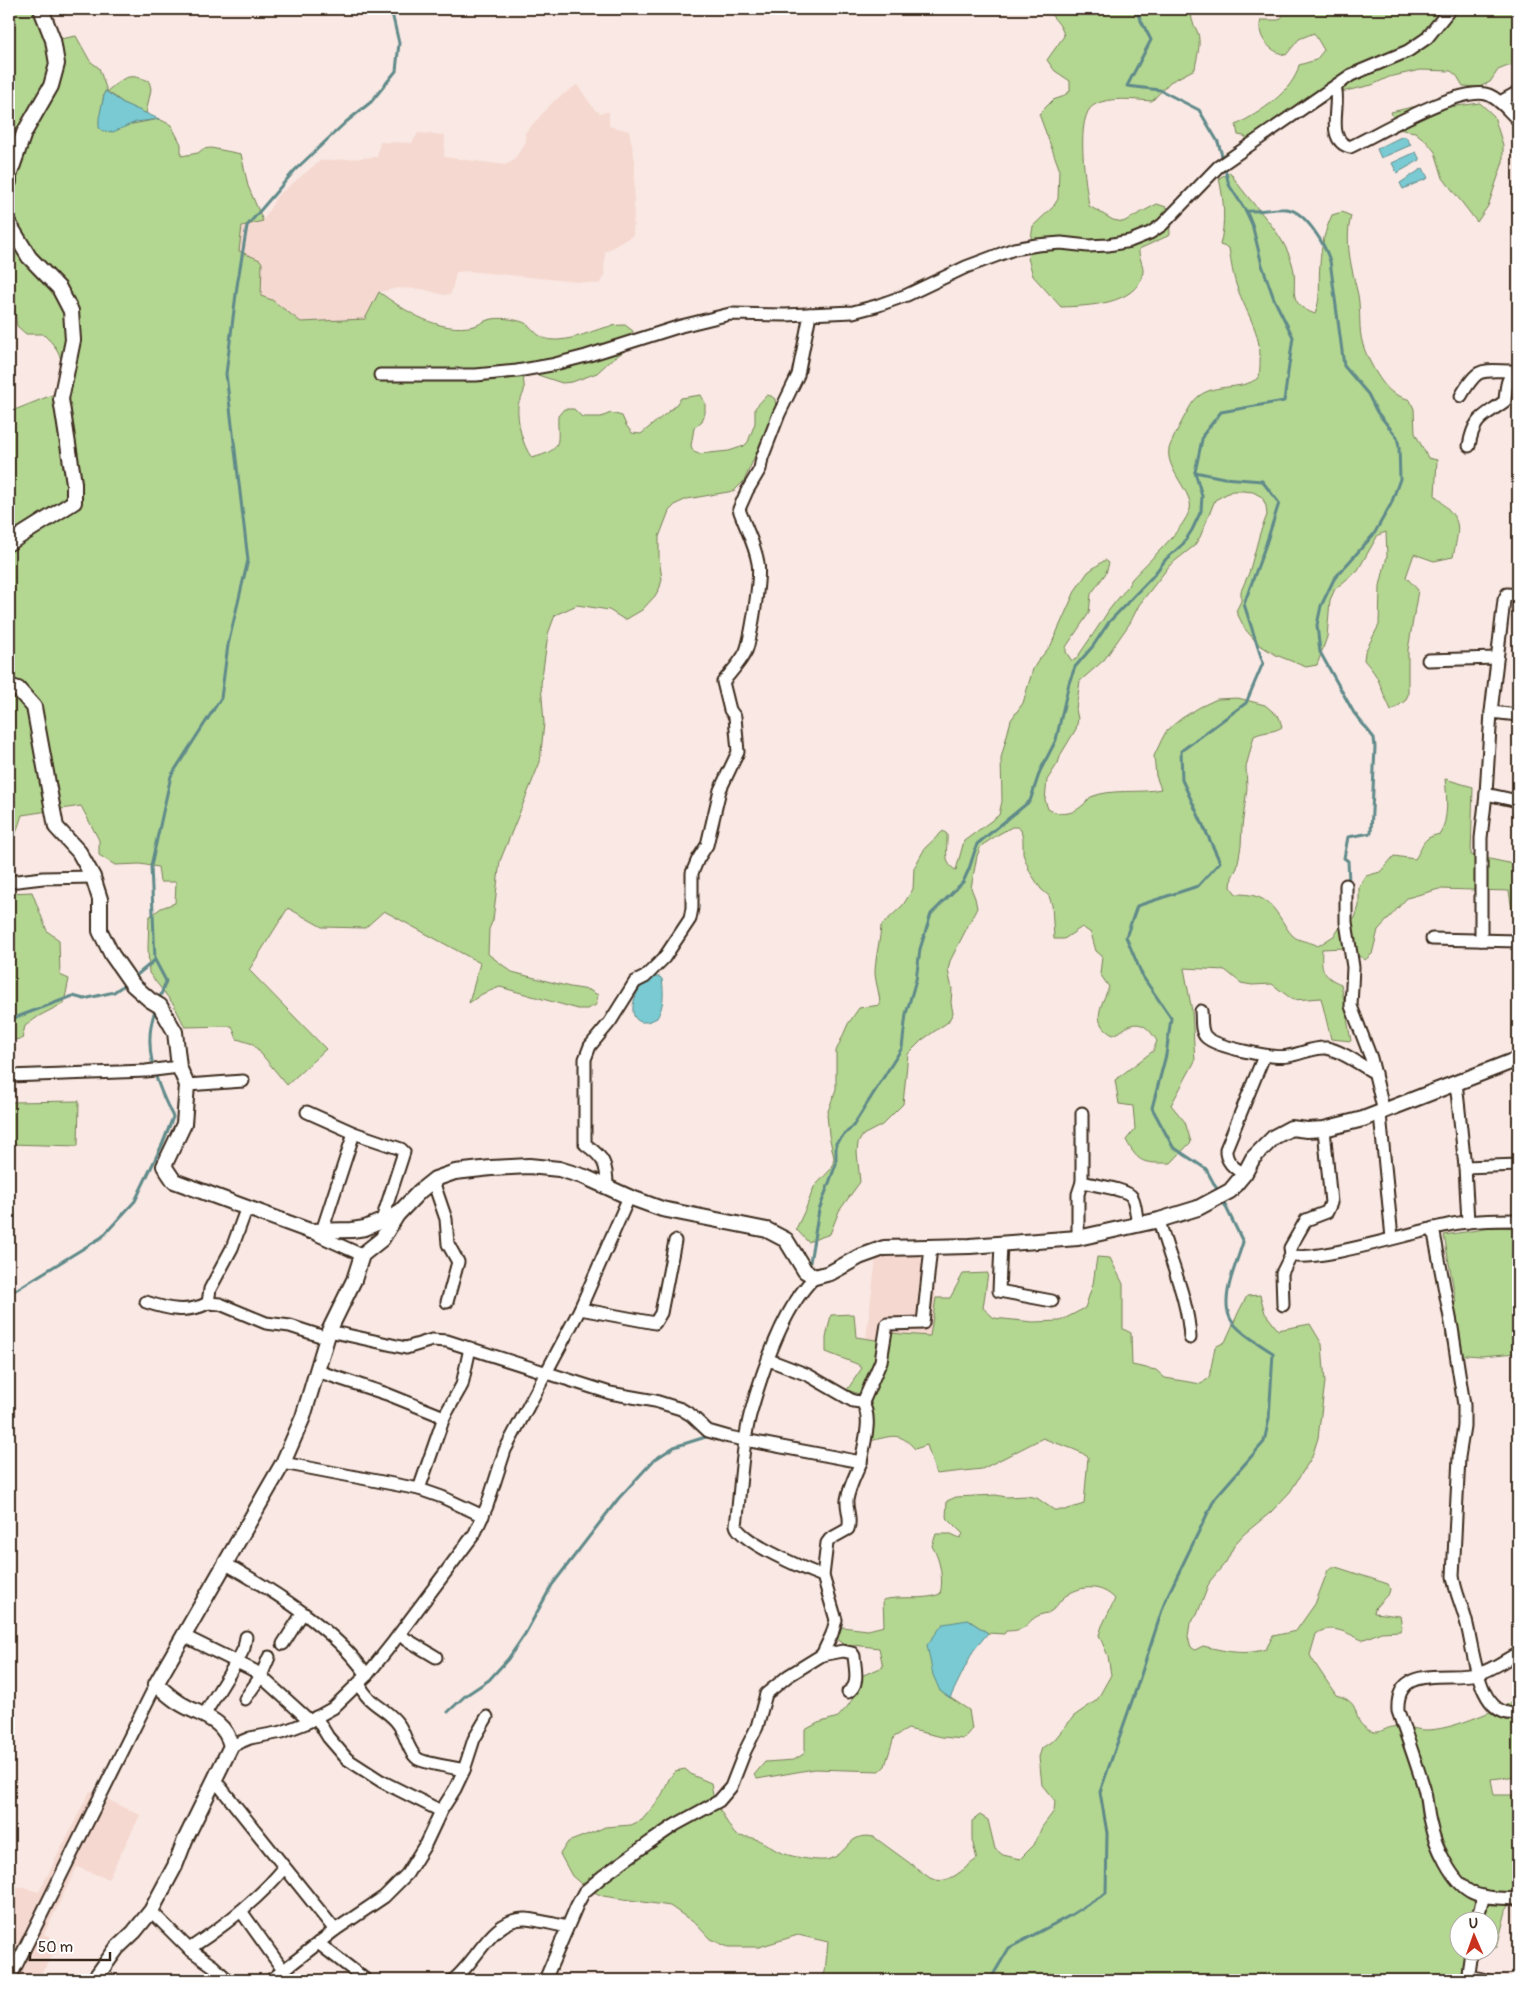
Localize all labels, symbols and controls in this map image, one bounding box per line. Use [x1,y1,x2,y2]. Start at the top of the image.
north arrow [1450,1912,1500,1962]
text: U [1469,1915,1478,1932]
scale bar [30,1929,110,1961]
text: 50 m [38,1938,73,1957]

